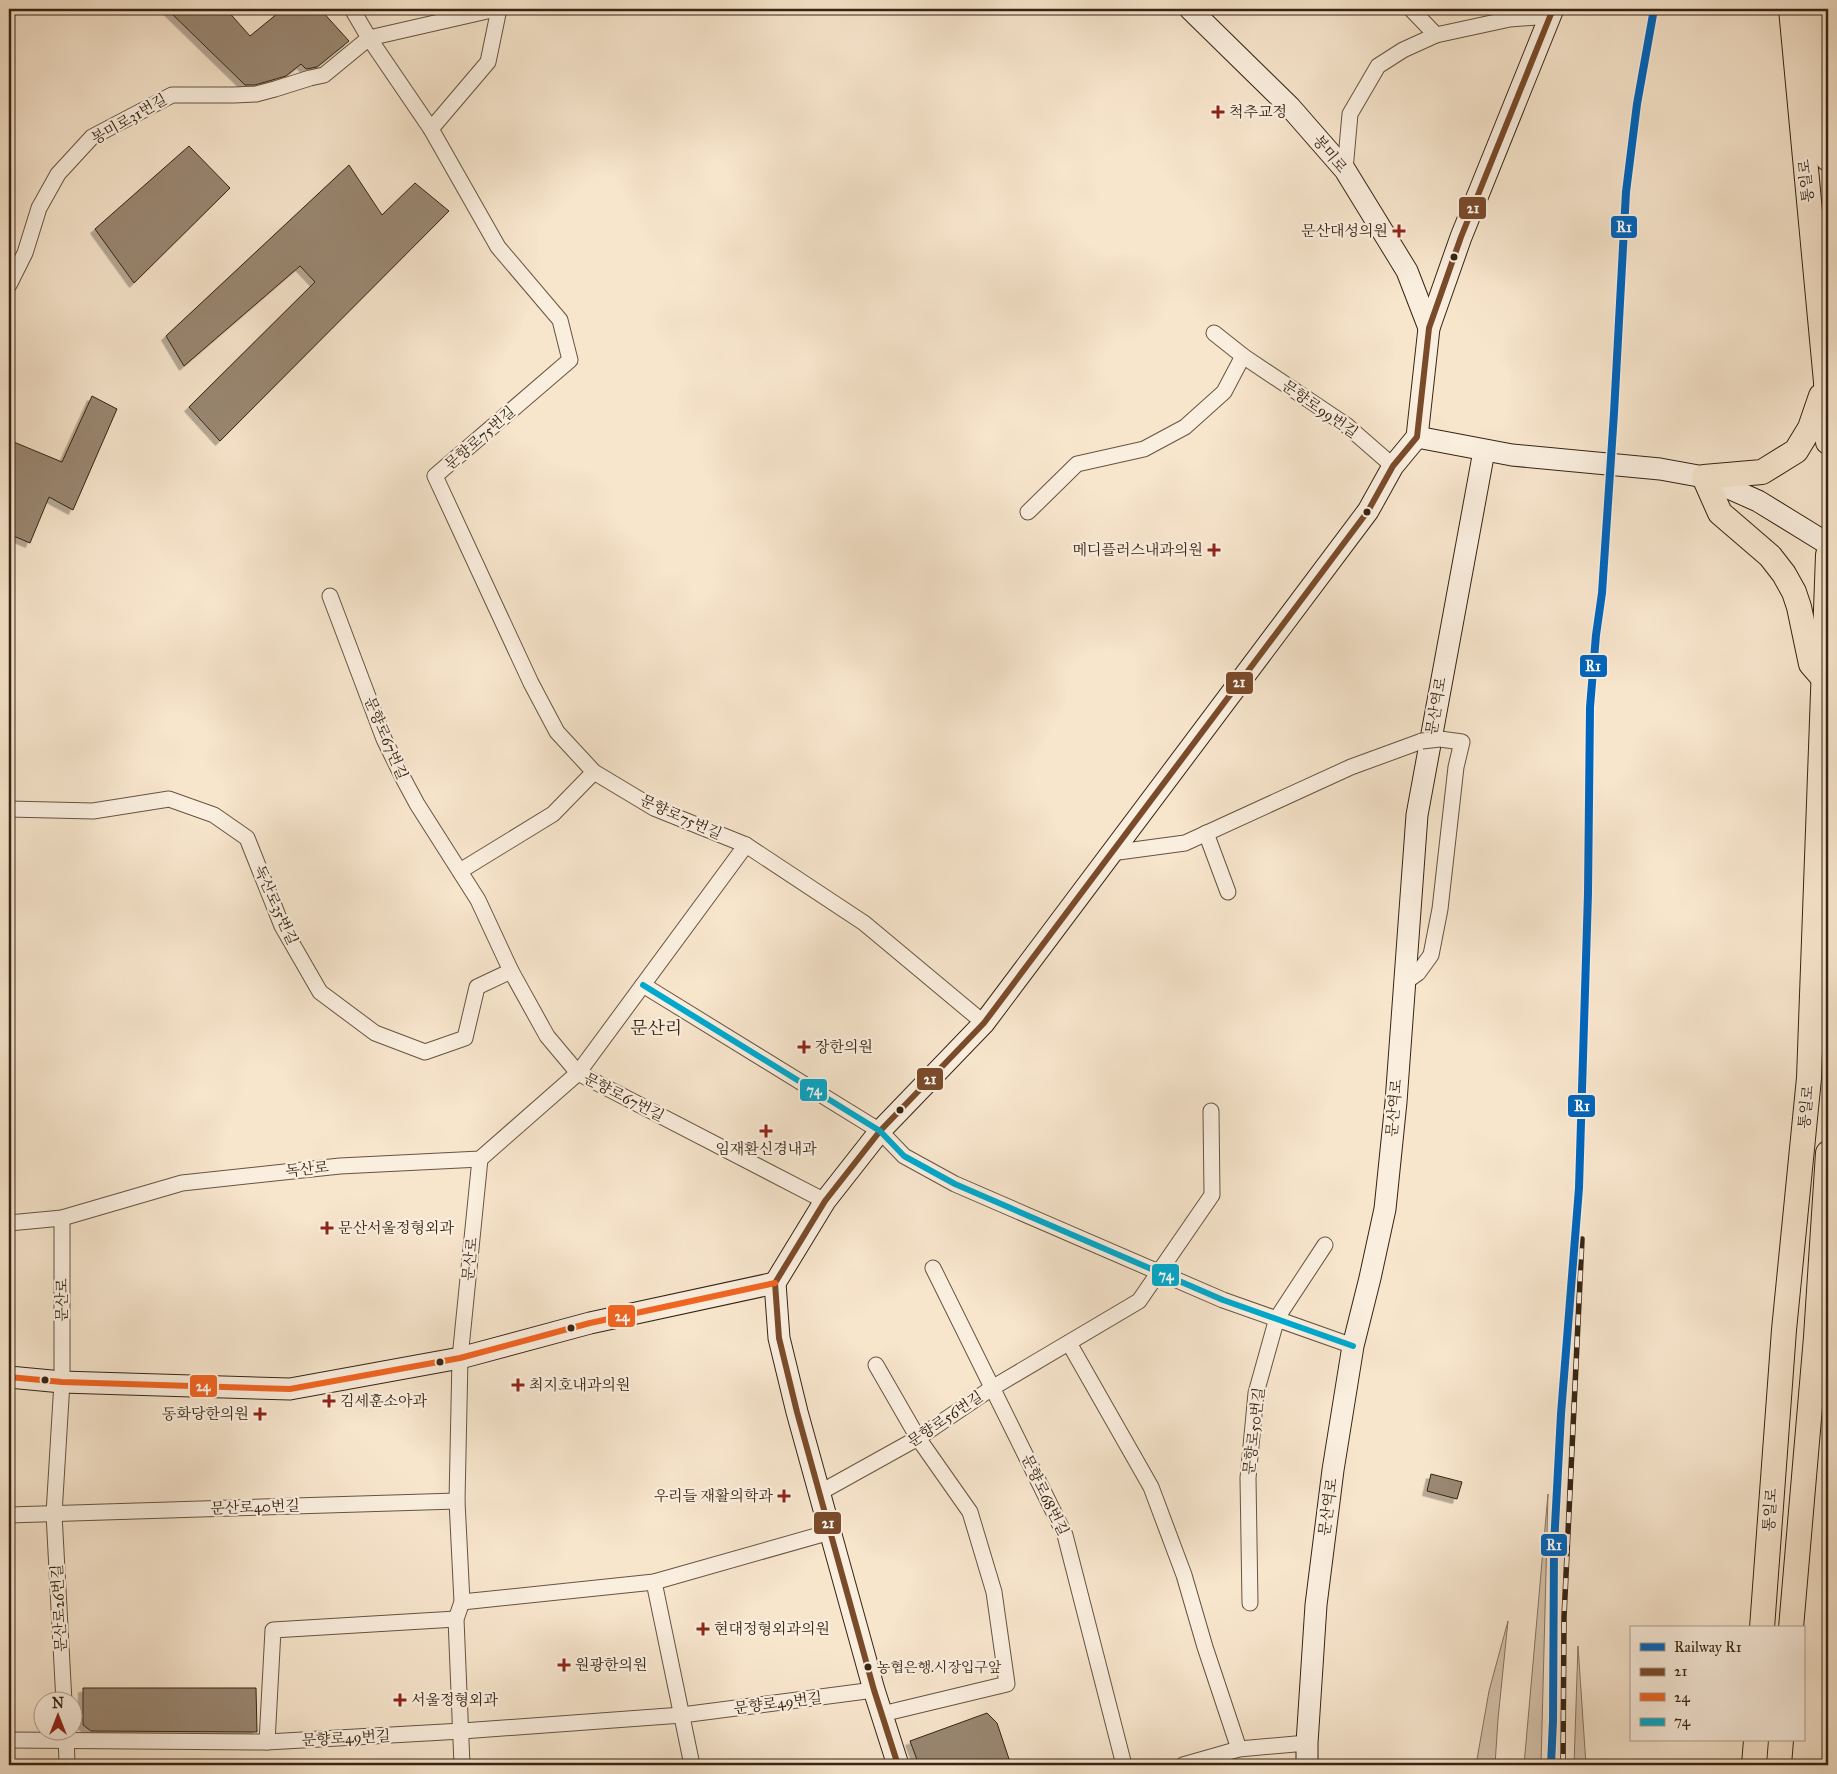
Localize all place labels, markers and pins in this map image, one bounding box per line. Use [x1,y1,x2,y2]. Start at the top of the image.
place label: 척추교정 [1229,103,1287,121]
marker: 척추교정 [1211,105,1225,119]
place label: 문산대성의원 [1301,222,1388,240]
marker: 문산대성의원 [1392,224,1406,238]
unlabelled marker [1449,252,1459,262]
unlabelled marker [1362,507,1372,517]
place label: 메디플러스내과의원 [1073,541,1203,559]
marker: 메디플러스내과의원 [1207,543,1221,557]
place label: 장한의원 [815,1038,873,1056]
marker: 장한의원 [797,1040,811,1054]
unlabelled marker [895,1105,905,1115]
marker: 임재환신경내과 [759,1124,773,1138]
place label: 임재환신경내과 [715,1140,817,1158]
place label: 문산서울정형외과 [338,1219,454,1237]
marker: 문산서울정형외과 [320,1221,334,1235]
unlabelled marker [566,1323,576,1333]
unlabelled marker [435,1357,445,1367]
unlabelled marker [40,1375,50,1385]
place label: 최지호내과의원 [529,1376,630,1394]
marker: 최지호내과의원 [511,1378,525,1392]
place label: 김세훈소아과 [340,1392,427,1410]
marker: 김세훈소아과 [322,1394,336,1408]
place label: 동화당한의원 [162,1405,249,1423]
marker: 동화당한의원 [253,1407,267,1421]
place label: 우리들 재활의학과 [654,1487,774,1505]
marker: 우리들 재활의학과 [777,1489,791,1503]
place label: 현대정형외과의원 [714,1620,830,1638]
marker: 현대정형외과의원 [696,1622,710,1636]
place label: 원광한의원 [575,1656,647,1674]
marker: 원광한의원 [557,1658,571,1672]
place label: 농협은행.시장입구앞 [877,1659,1002,1676]
marker: 농협은행.시장입구앞 [863,1662,873,1672]
place label: 서울정형외과 [411,1691,498,1709]
marker: 서울정형외과 [393,1693,407,1707]

